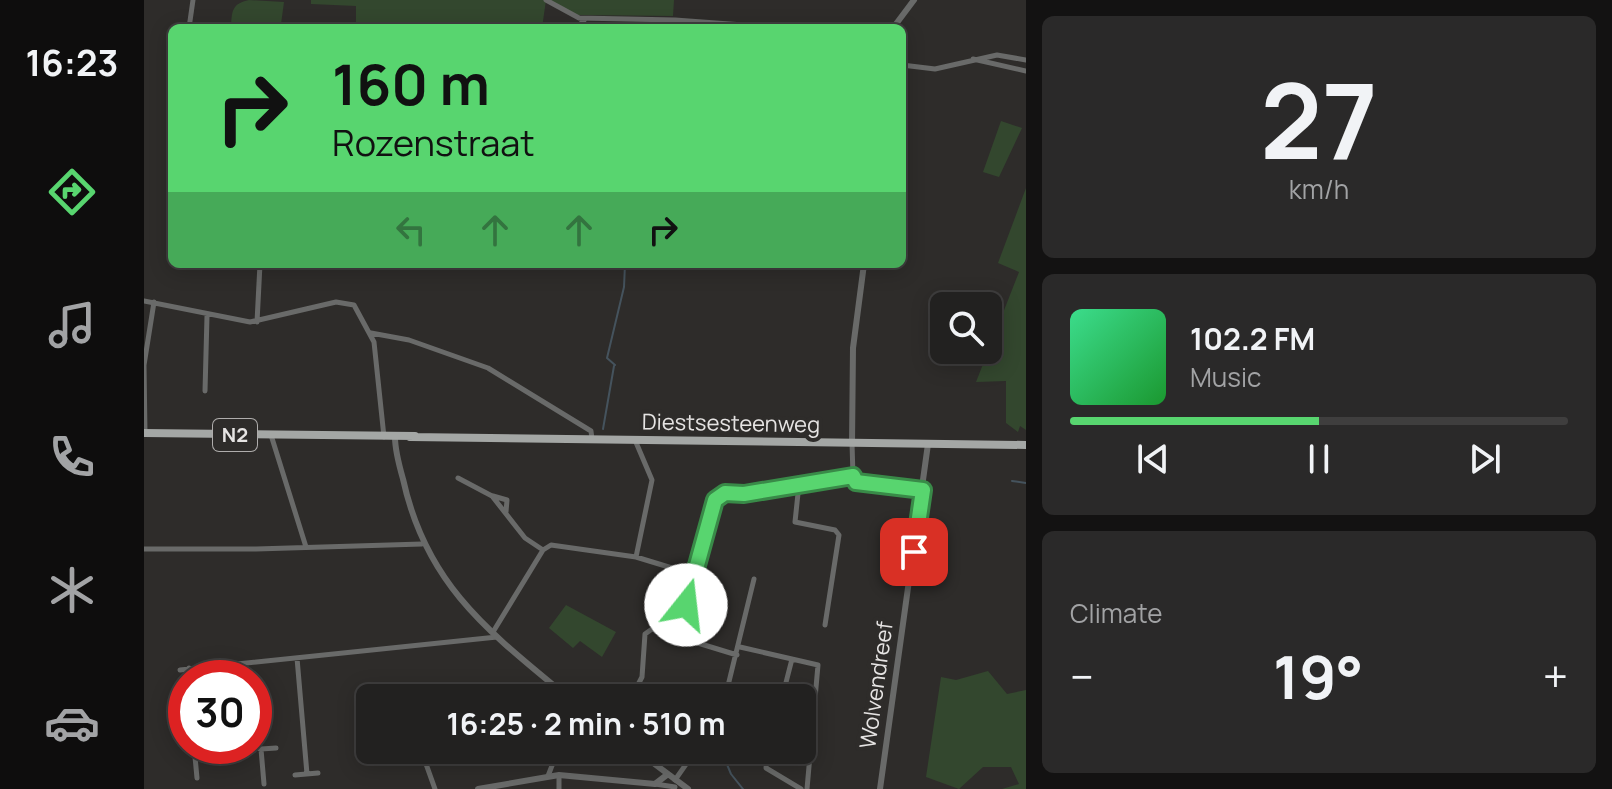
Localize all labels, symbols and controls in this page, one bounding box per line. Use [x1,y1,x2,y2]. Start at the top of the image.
text: 16:23 [26,38,118,87]
text: 160 m [332,45,490,122]
text: 27 [1260,48,1378,190]
icon: right [200,56,304,160]
text: Rozenstraat [332,118,535,167]
icon: directions [44,164,100,220]
text: km/h [1289,171,1349,207]
icon: left [389,208,433,252]
icon: ahead [473,208,517,252]
icon: ahead [557,208,601,252]
icon: right [641,208,685,252]
map controls [930,292,1002,364]
button: search [930,292,1002,364]
icon: music [44,297,100,353]
text: 102.2 FM [1190,318,1315,359]
text: Music [1190,359,1261,395]
street label: Diestsesteenweg [642,406,820,440]
road number: N2 [213,419,257,451]
icon: phone [44,429,100,485]
icon: previous [1131,437,1175,481]
icon: pause [1297,437,1341,481]
icon: next [1463,437,1507,481]
pin [880,518,948,586]
icon: arrive [892,530,936,574]
icon: climate [44,562,100,618]
position arrow [644,563,728,647]
text: Climate [1070,595,1162,631]
street label: Wolvendreef [852,619,900,750]
text: 19° [1273,635,1363,717]
text: − [1070,646,1094,706]
text: + [1543,646,1568,706]
speed limit sign: 30 [168,660,272,764]
icon: car [44,695,100,751]
text: 16:25 · 2 min · 510 m [447,703,725,744]

